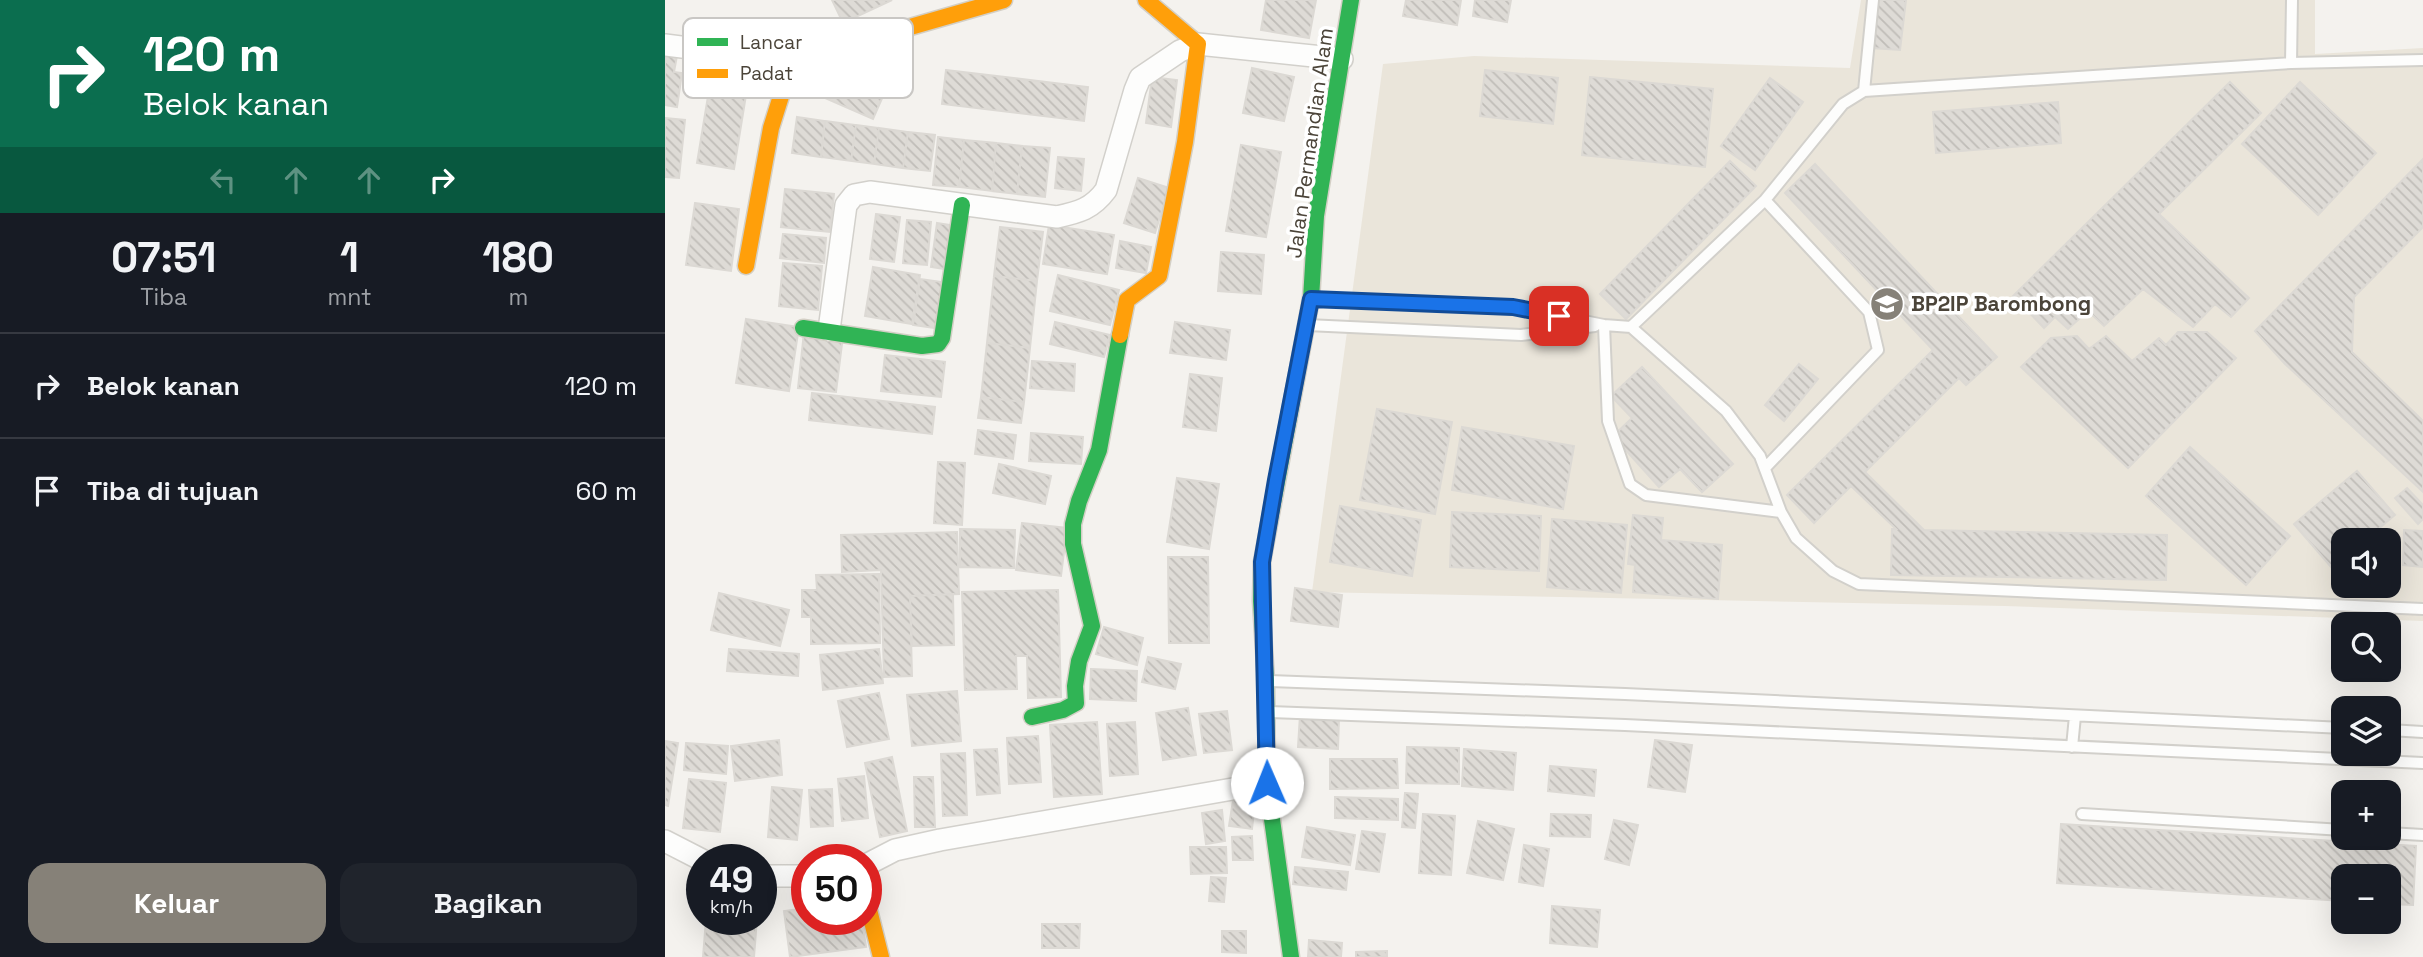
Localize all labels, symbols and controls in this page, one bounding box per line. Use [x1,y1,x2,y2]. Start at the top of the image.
legend [683,18,913,98]
text: 120 m [143,23,280,85]
street label: Jalan Permandian Alam [1280,26,1339,260]
icon: right [28,28,119,119]
text: Lancar [740,30,802,55]
text: Padat [740,61,793,86]
text: Belok kanan [143,84,329,124]
icon: left [204,161,242,199]
icon: ahead [277,161,315,199]
icon: ahead [350,161,388,199]
icon: right [423,161,461,199]
text: 07:51 [111,231,217,284]
text: 1 [340,231,359,284]
text: 180 [483,231,554,284]
text: Tiba [140,282,187,312]
text: mnt [328,282,372,312]
text: m [508,282,528,312]
school or university icon: BP2IP Barombong [1868,285,1906,323]
pin [1529,286,1589,346]
place label: BP2IP Barombong [1911,290,2091,317]
icon: arrive [1540,297,1578,335]
icon: right [28,367,66,405]
text: Belok kanan [87,369,240,403]
text: 120 m [565,369,637,403]
icon: arrive [28,472,66,510]
text: Tiba di tujuan [87,474,259,508]
text: 60 m [575,474,637,508]
map controls [2331,528,2401,934]
button: sound [2331,528,2401,598]
button: search [2331,612,2401,682]
button: layers [2331,696,2401,766]
position arrow [1230,746,1304,820]
button: + [2331,780,2401,850]
speed limit sign: 50 [791,844,882,935]
text: 49 [710,858,753,902]
button: Keluar [28,863,326,943]
button: Bagikan [340,863,637,943]
button: − [2331,864,2401,934]
text: km/h [710,895,753,918]

